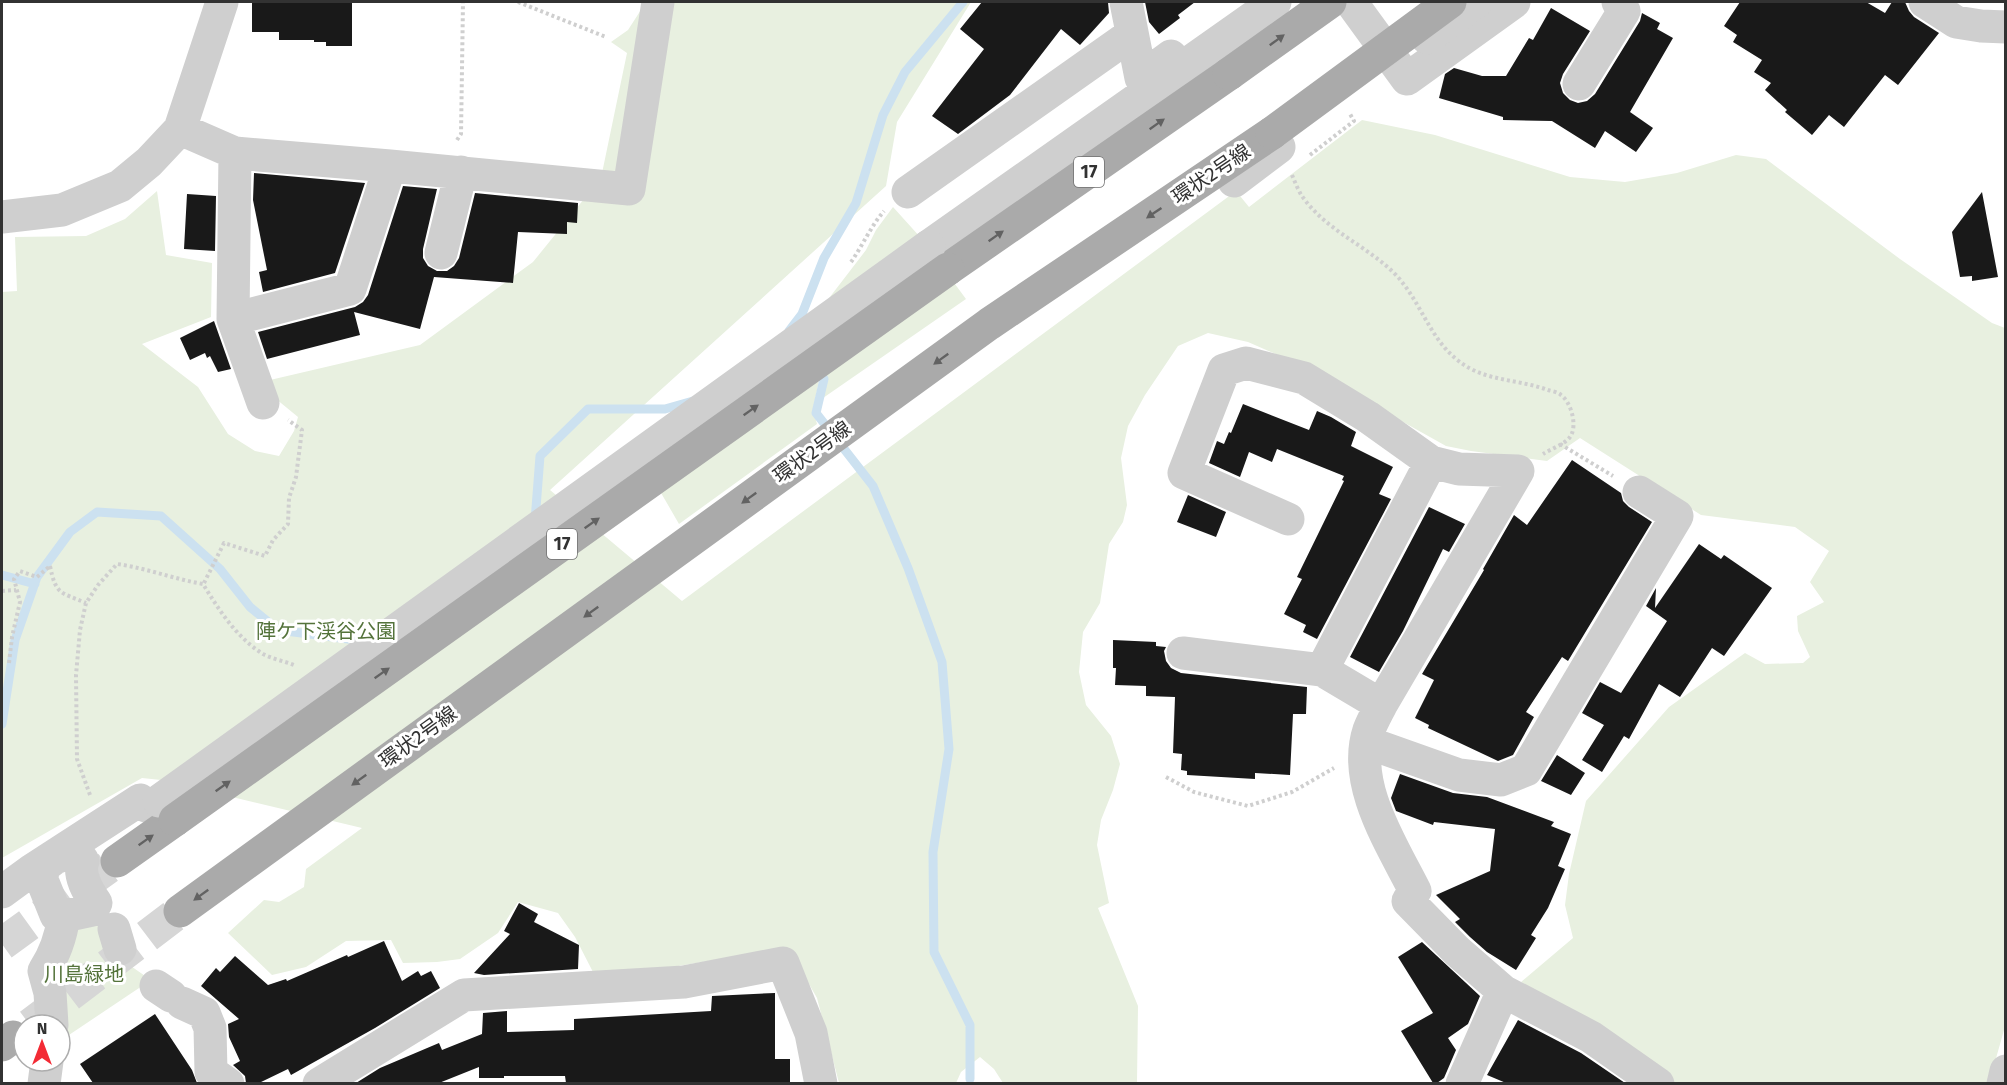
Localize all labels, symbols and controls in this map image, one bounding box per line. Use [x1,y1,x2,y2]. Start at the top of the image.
one-way arrow [1268,34,1284,46]
one-way arrow [1148,118,1164,130]
street label: 環状2号線 [1167,139,1255,209]
road number: 17 [1074,157,1104,187]
one-way arrow [1146,207,1162,219]
one-way arrow [988,230,1004,242]
one-way arrow [934,352,949,364]
one-way arrow [742,404,758,416]
street label: 環状2号線 [769,416,855,488]
one-way arrow [742,491,757,503]
one-way arrow [583,517,599,529]
road number: 17 [547,529,577,559]
one-way arrow [584,606,600,618]
park label: 陣ケ下渓谷公園 [256,619,396,643]
one-way arrow [374,667,389,679]
street label: 環状2号線 [375,701,461,773]
one-way arrow [351,774,366,786]
one-way arrow [214,780,230,792]
one-way arrow [138,834,154,846]
one-way arrow [194,889,209,901]
park label: 川島緑地 [44,962,124,986]
north arrow [12,1013,72,1073]
text: N [37,1019,47,1038]

